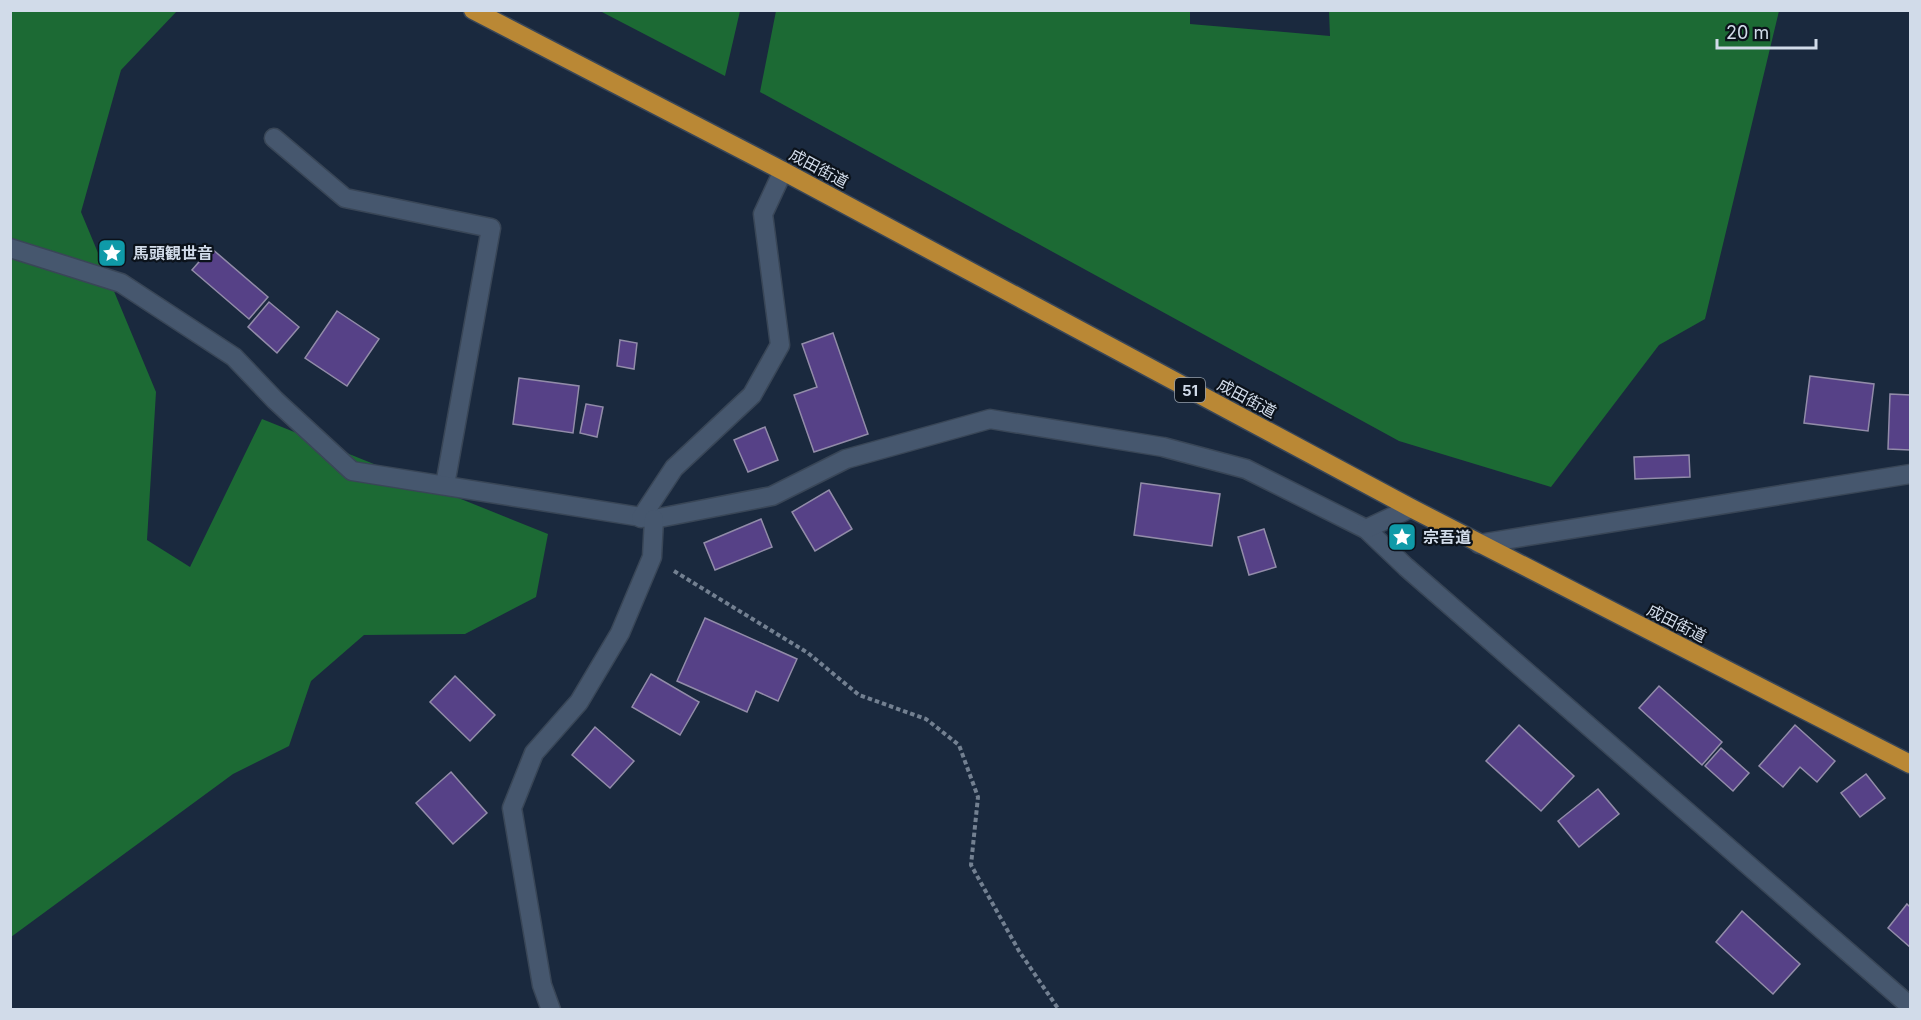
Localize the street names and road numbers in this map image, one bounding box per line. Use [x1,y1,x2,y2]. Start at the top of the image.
street label: 成田街道 [786,144,852,192]
street label: 成田街道 [1214,374,1280,422]
road number: 51 [1175,378,1205,402]
street label: 成田街道 [1644,600,1710,646]

